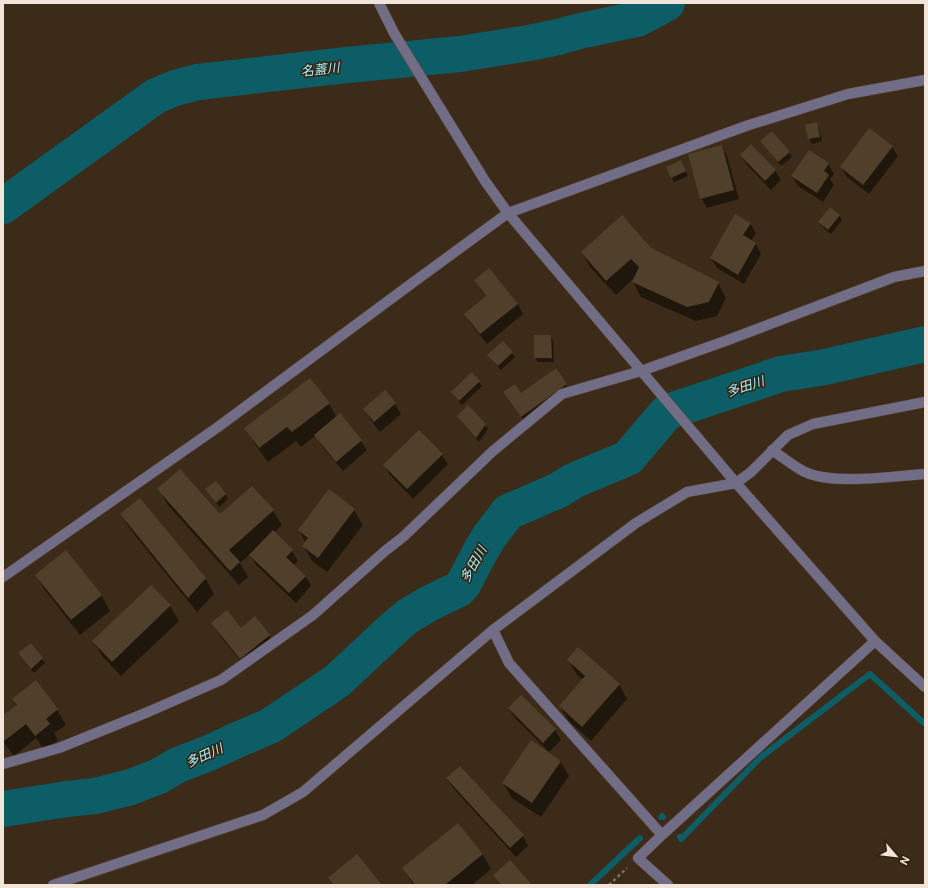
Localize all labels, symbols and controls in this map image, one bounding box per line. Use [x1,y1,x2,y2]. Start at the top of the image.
water label: 名蓋川 [300,59,342,80]
water label: 多田川 [724,372,768,401]
water label: 多田川 [456,541,492,585]
water label: 多田川 [183,739,227,771]
north arrow [876,836,916,876]
text: N [897,854,913,868]

